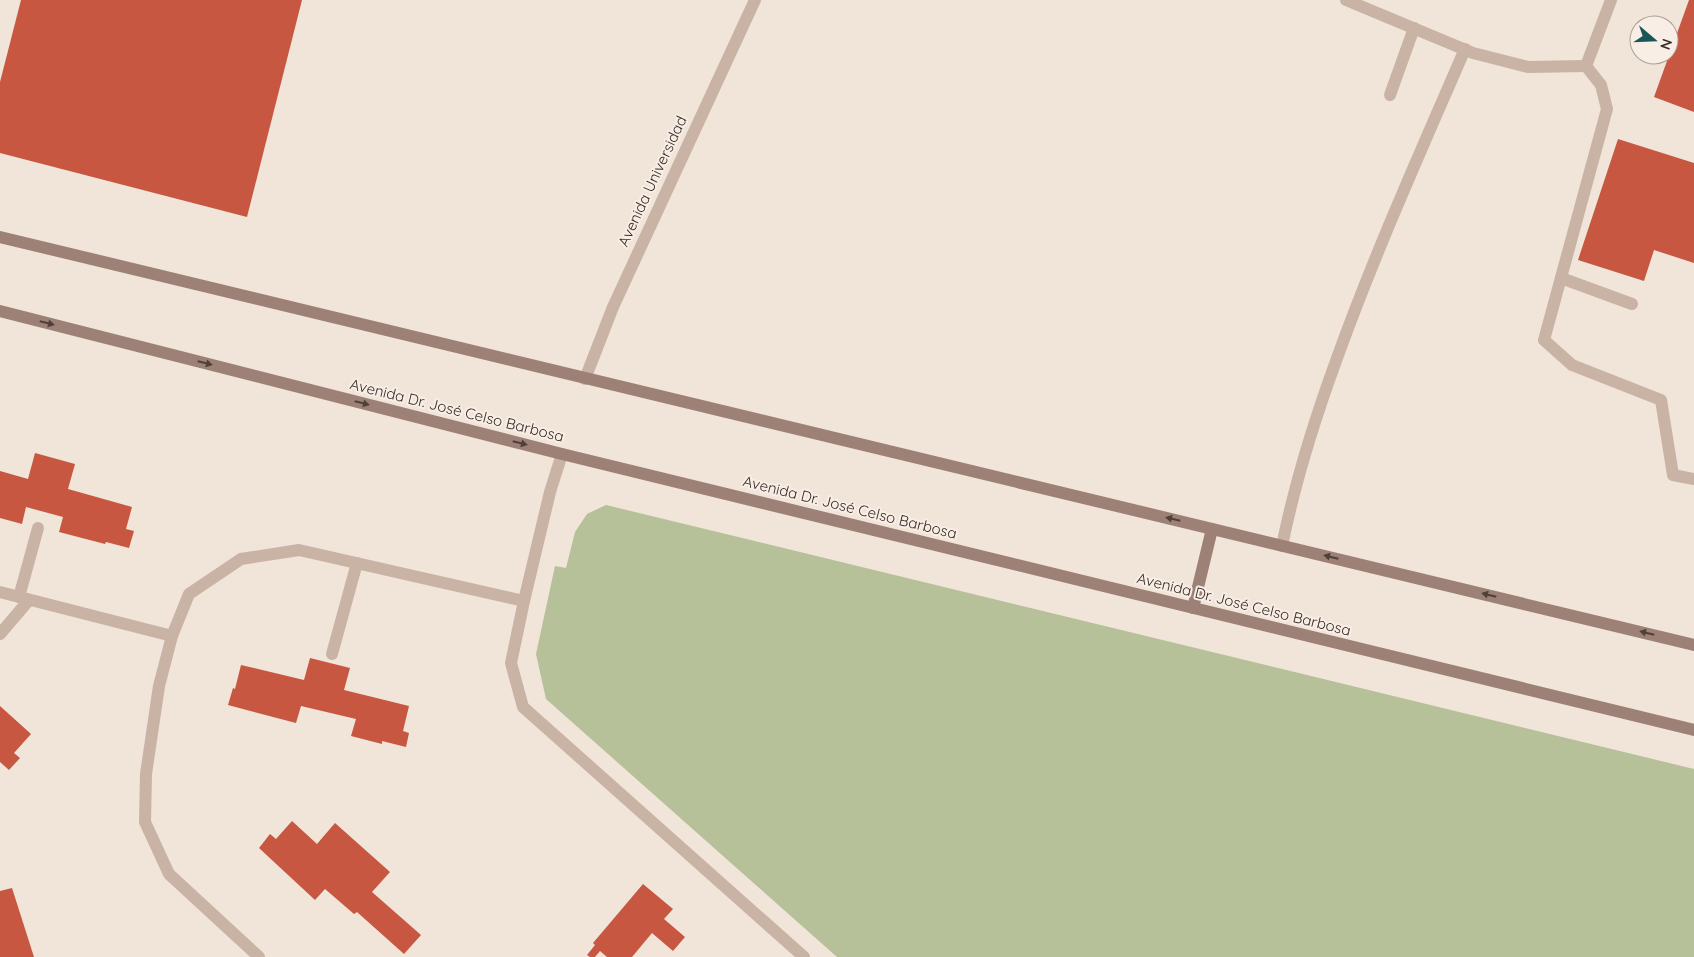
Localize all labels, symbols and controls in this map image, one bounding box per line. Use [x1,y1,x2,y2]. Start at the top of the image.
north arrow [1629,15,1679,65]
text: N [1656,36,1676,52]
street label: Avenida Universidad [613,113,691,249]
one-way arrow [40,319,55,327]
one-way arrow [197,359,212,367]
street label: Avenida Dr. José Celso Barbosa [348,374,566,446]
one-way arrow [355,399,370,407]
one-way arrow [512,439,527,447]
street label: Avenida Dr. José Celso Barbosa [741,471,959,543]
one-way arrow [1165,515,1180,523]
one-way arrow [1323,553,1338,561]
street label: Avenida Dr. José Celso Barbosa [1135,568,1353,640]
one-way arrow [1481,591,1496,599]
one-way arrow [1639,629,1654,637]

